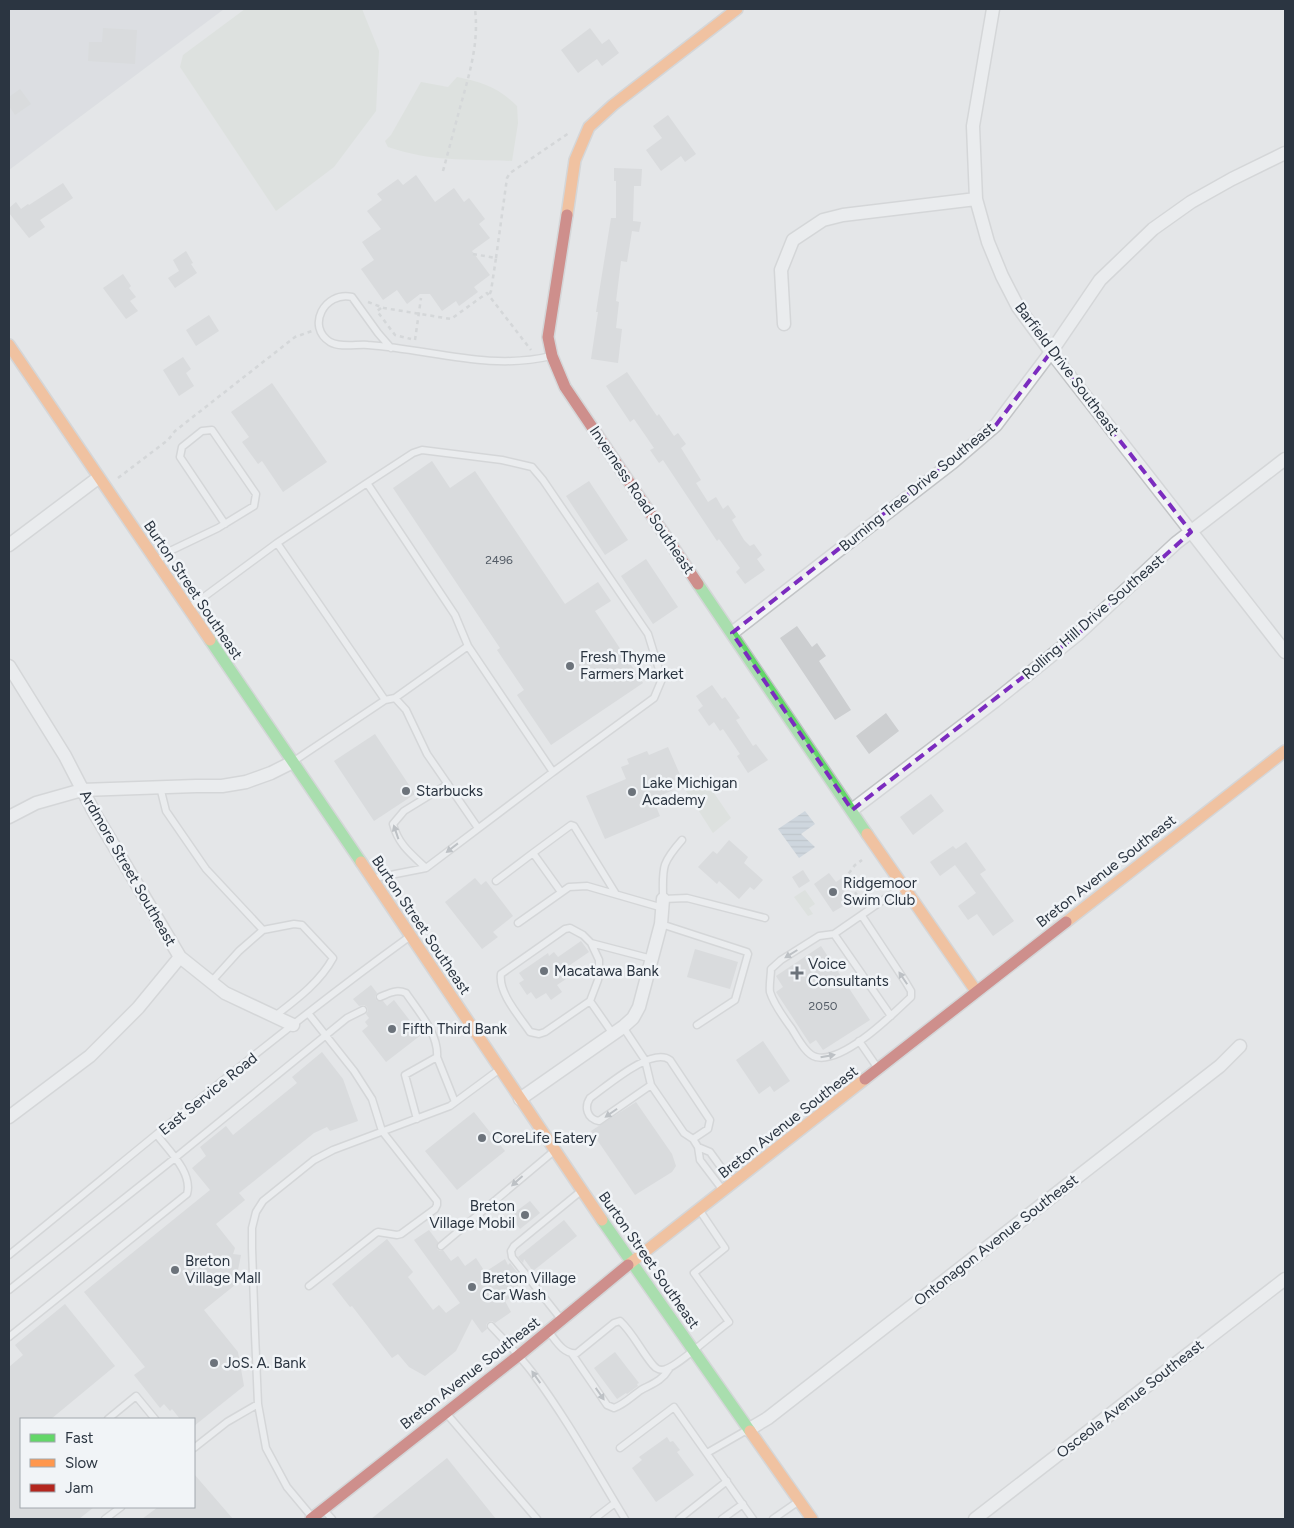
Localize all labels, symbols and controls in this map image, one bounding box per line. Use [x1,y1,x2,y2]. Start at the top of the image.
street label: Barfield Drive Southeast [1011,299,1123,439]
street label: Burning Tree Drive Southeast [835,418,999,555]
street label: Inverness Road Southeast [586,423,698,578]
street label: Burton Street Southeast [140,517,246,663]
street label: Rolling Hill Drive Southeast [1019,551,1168,683]
house number: 2496 [485,553,513,567]
place label: Fresh Thyme Farmers Market [580,648,684,683]
marker: Fresh Thyme Farmers Market [564,660,576,672]
place label: Lake Michigan Academy [642,774,737,809]
place label: Starbucks [416,782,483,800]
marker: Starbucks [400,785,412,797]
marker: Lake Michigan Academy [626,786,638,798]
street label: Ardmore Street Southeast [76,787,180,949]
street label: Breton Avenue Southeast [1033,811,1180,931]
one-way arrow [392,824,400,839]
one-way arrow [446,843,459,854]
street label: Burton Street Southeast [368,852,474,998]
place label: Ridgemoor Swim Club [843,874,917,909]
marker: Ridgemoor Swim Club [827,886,839,898]
one-way arrow [784,949,797,959]
place label: Voice Consultants [808,955,889,990]
place label: Macatawa Bank [554,962,659,980]
marker: Macatawa Bank [538,965,550,977]
marker: Voice Consultants [790,966,804,980]
one-way arrow [899,971,908,985]
house number: 2050 [809,999,838,1013]
place label: Fifth Third Bank [402,1020,508,1038]
marker: Fifth Third Bank [386,1023,398,1035]
street label: East Service Road [155,1049,261,1139]
one-way arrow [821,1052,837,1060]
street label: Breton Avenue Southeast [715,1062,862,1182]
one-way arrow [604,1108,618,1118]
place label: CoreLife Eatery [492,1129,597,1147]
marker: CoreLife Eatery [476,1132,488,1144]
street label: Ontonagon Avenue Southeast [910,1170,1082,1310]
one-way arrow [511,1175,523,1187]
street label: Burton Street Southeast [595,1188,703,1332]
place label: Breton Village Mobil [429,1197,515,1232]
marker: Breton Village Mobil [519,1209,531,1221]
place label: Breton Village Mall [185,1252,261,1287]
marker: Breton Village Mall [169,1264,181,1276]
place label: Breton Village Car Wash [482,1269,576,1304]
marker: Breton Village Car Wash [466,1281,478,1293]
street label: Breton Avenue Southeast [397,1313,544,1433]
street label: Osceola Avenue Southeast [1053,1336,1207,1462]
place label: JoS. A. Bank [224,1354,307,1372]
marker: JoS. A. Bank [208,1357,220,1369]
one-way arrow [531,1371,541,1384]
one-way arrow [595,1387,605,1400]
legend [20,1418,195,1508]
text: Fast [65,1429,94,1447]
text: Slow [65,1454,98,1472]
text: Jam [65,1479,93,1497]

